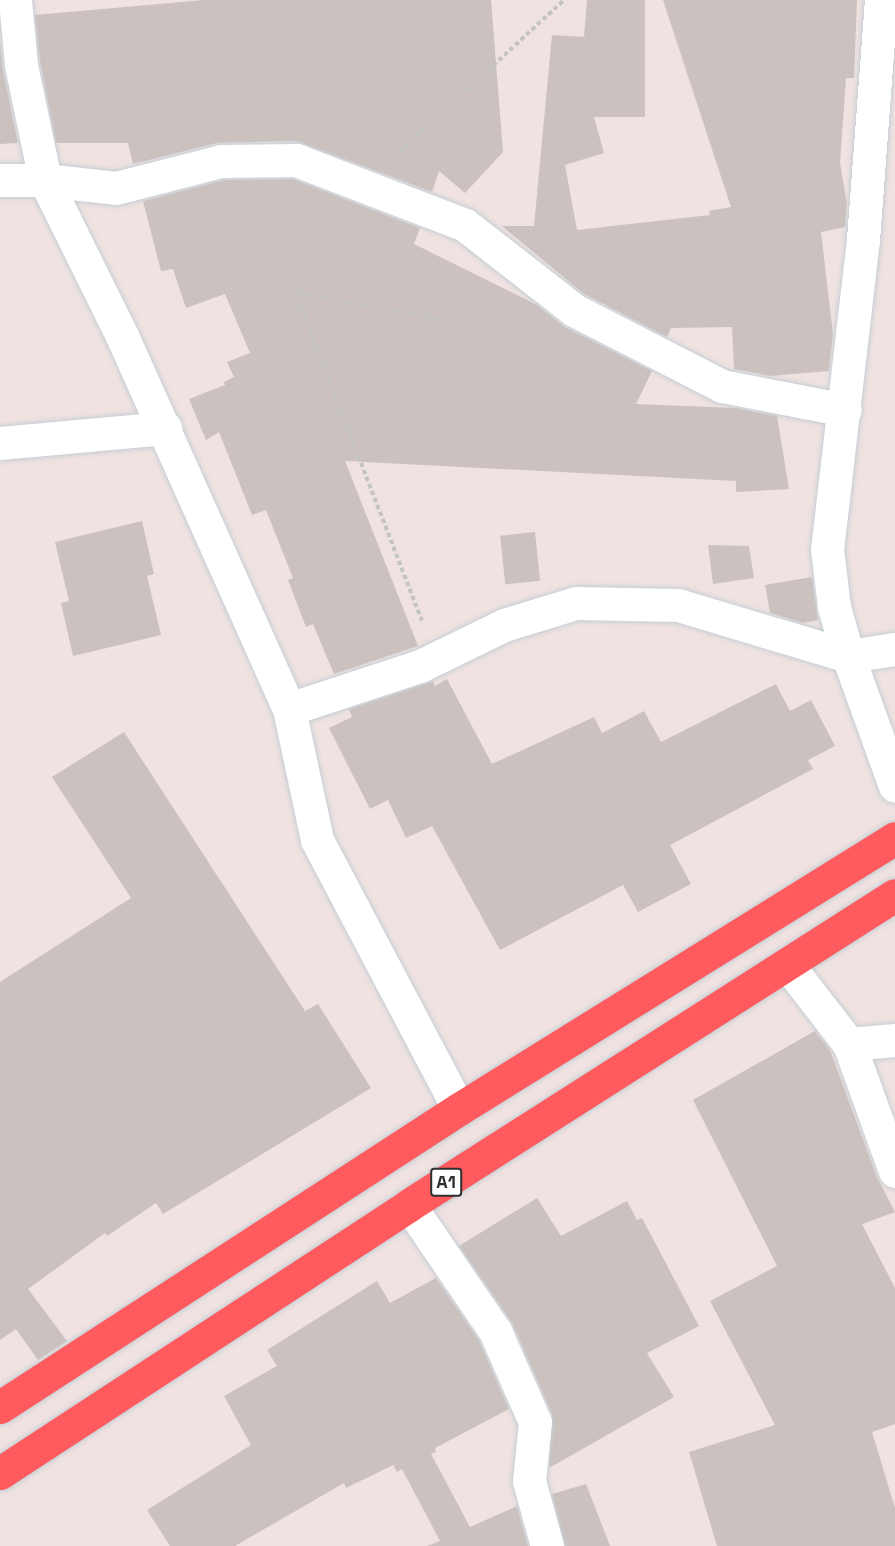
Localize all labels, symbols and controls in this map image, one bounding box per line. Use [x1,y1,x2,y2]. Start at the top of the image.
road number: A1 [430,1167,462,1197]

